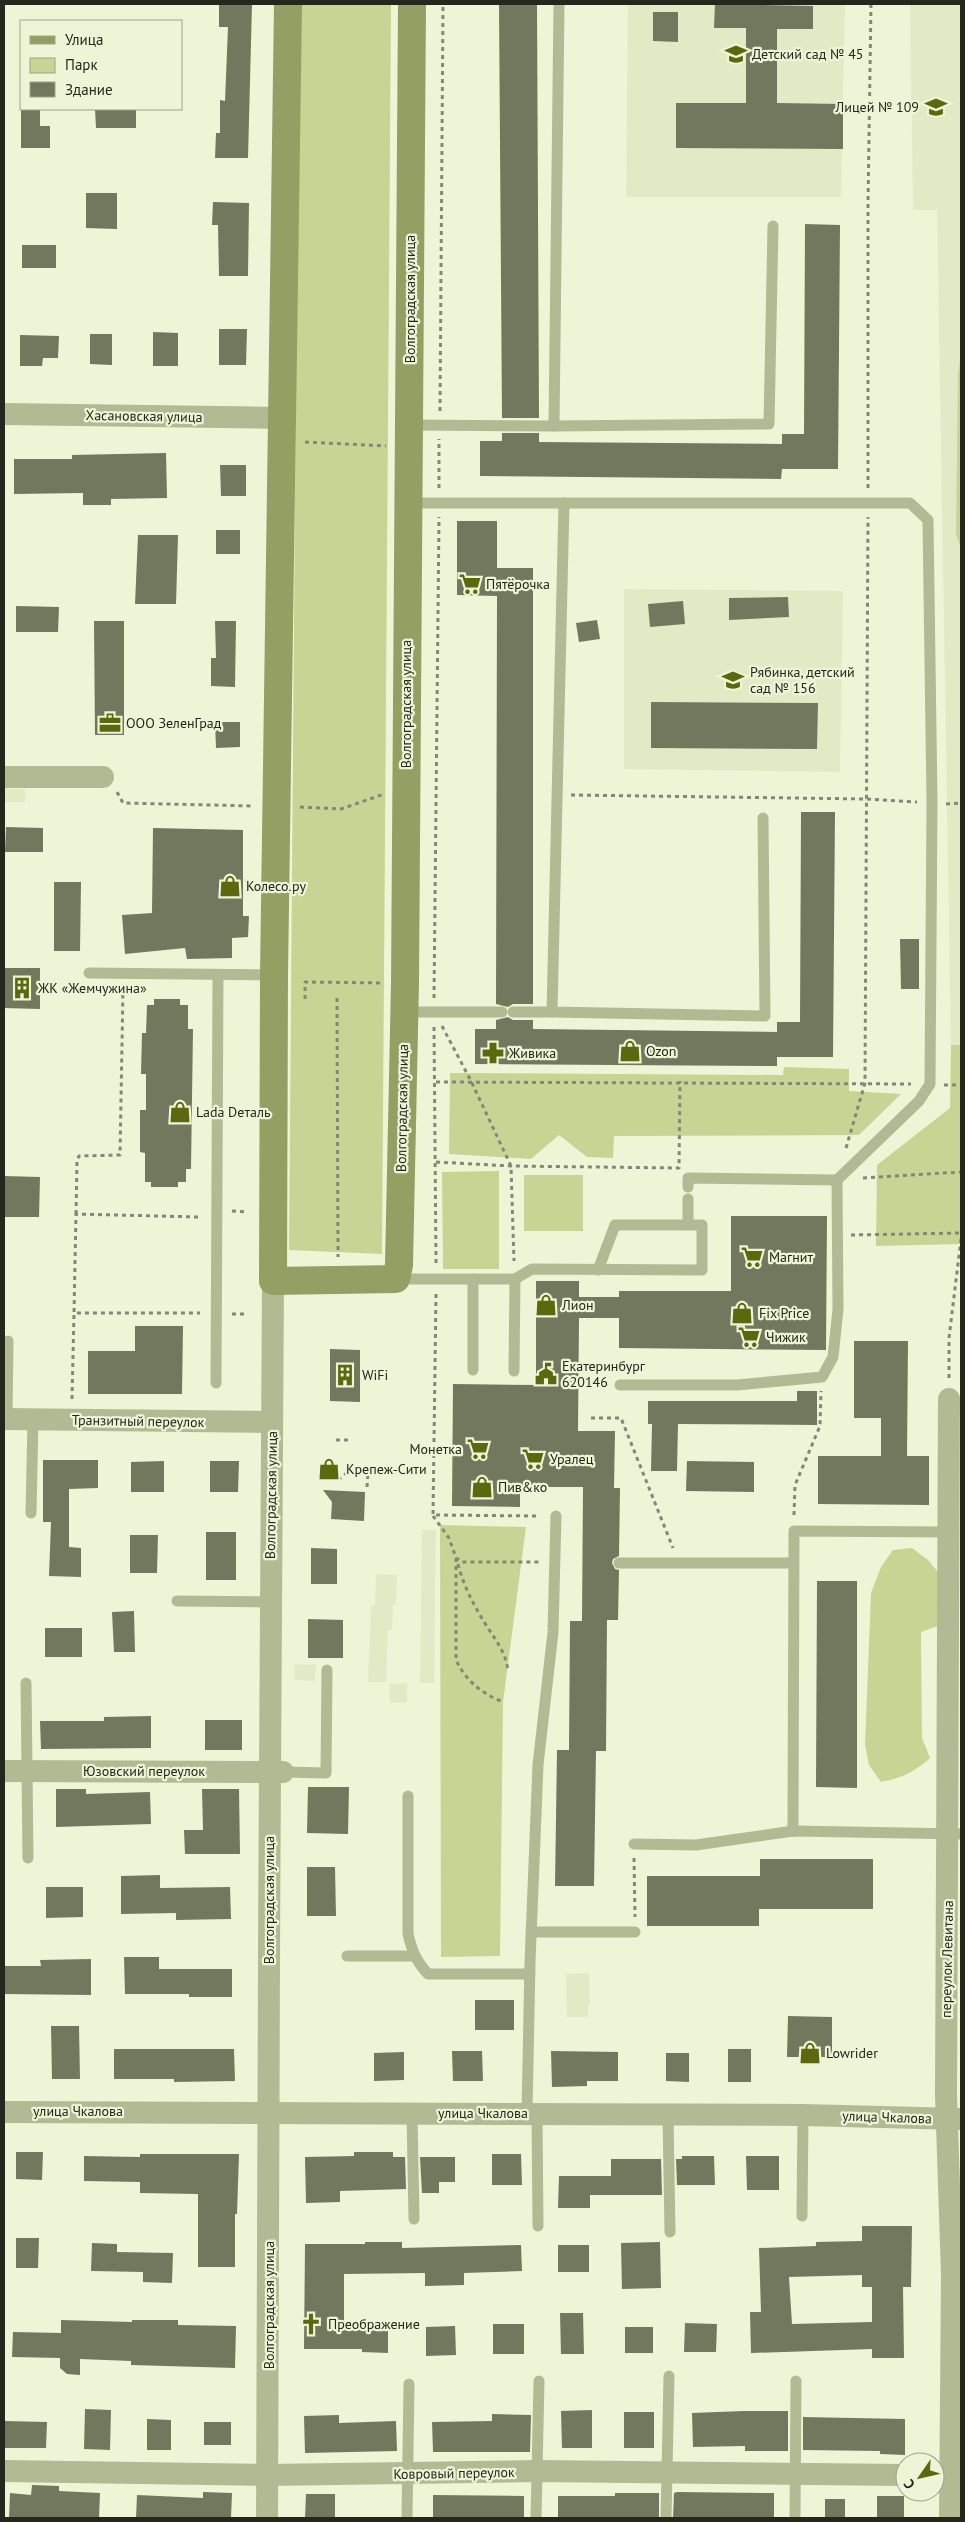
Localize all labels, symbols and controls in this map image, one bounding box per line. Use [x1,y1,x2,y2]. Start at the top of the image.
legend [20,20,182,110]
text: Улица [65,30,103,49]
school or university icon: Детский сад № 45 [723,41,749,67]
place label: Детский сад № 45 [752,45,863,63]
text: Парк [65,55,98,74]
text: Здание [65,80,113,99]
school or university icon: Лицей № 109 [923,94,949,120]
place label: Лицей № 109 [835,98,919,116]
street label: Волгоградская улица [401,235,419,363]
street label: Хасановская улица [85,406,203,426]
supermarket icon: Пятёрочка [457,571,483,597]
place label: Пятёрочка [486,575,550,593]
street label: Волгоградская улица [397,640,415,768]
place label: Рябинка, детский сад № 156 [750,663,855,697]
school or university icon: Рябинка, детский сад № 156 [720,667,746,693]
office icon: ООО ЗеленГрад [97,710,123,736]
place label: ООО ЗеленГрад [126,714,222,732]
shop icon: Колесо.ру [217,873,243,899]
place label: Колесо.ру [246,877,306,895]
building icon: ЖК «Жемчужина» [9,975,35,1001]
place label: ЖК «Жемчужина» [37,979,147,997]
shop icon: Ozon [617,1038,643,1064]
pharmacy icon: Живика [480,1040,506,1066]
place label: Ozon [646,1042,676,1060]
street label: Волгоградская улица [392,1044,412,1172]
place label: Живика [508,1044,556,1062]
shop icon: Lada Dеталь [167,1099,193,1125]
place label: Lada Dеталь [196,1103,271,1121]
supermarket icon: Магнит [739,1244,765,1270]
place label: Магнит [769,1248,813,1266]
shop icon: Лион [533,1292,559,1318]
place label: Лион [561,1296,593,1314]
shop icon: Fix Price [729,1300,755,1326]
place label: Fix Price [759,1304,809,1322]
supermarket icon: Чижик [736,1324,762,1350]
place label: Чижик [766,1328,806,1346]
place label: Екатеринбург 620146 [562,1357,646,1391]
public building icon: Екатеринбург 620146 [533,1361,559,1387]
building icon: WiFi [332,1362,358,1388]
place label: WiFi [362,1366,388,1384]
street label: Транзитный переулок [72,1411,205,1431]
street label: Волгоградская улица [261,1431,281,1559]
supermarket icon: Монетка [465,1436,491,1462]
place label: Монетка [410,1440,462,1458]
supermarket icon: Уралец [520,1446,546,1472]
place label: Уралец [550,1450,594,1468]
shop icon: Крепеж-Сити [316,1456,342,1482]
place label: Крепеж-Сити [346,1460,427,1478]
shop icon: Пив&ко [469,1474,495,1500]
place label: Пив&ко [498,1478,547,1496]
street label: Юзовский переулок [83,1762,205,1780]
street label: Волгоградская улица [260,1836,278,1964]
street label: переулок Левитана [937,1900,957,2018]
shop icon: Lowrider [797,2040,823,2066]
place label: Lowrider [826,2044,878,2062]
street label: улица Чкалова [33,2102,123,2120]
street label: улица Чкалова [438,2104,528,2122]
street label: улица Чкалова [842,2106,932,2128]
street label: Волгоградская улица [260,2241,278,2369]
church icon: Преображение [298,2311,324,2337]
place label: Преображение [328,2315,420,2333]
north arrow [895,2452,945,2502]
street label: Ковровый переулок [393,2463,515,2483]
text: С [899,2476,919,2493]

